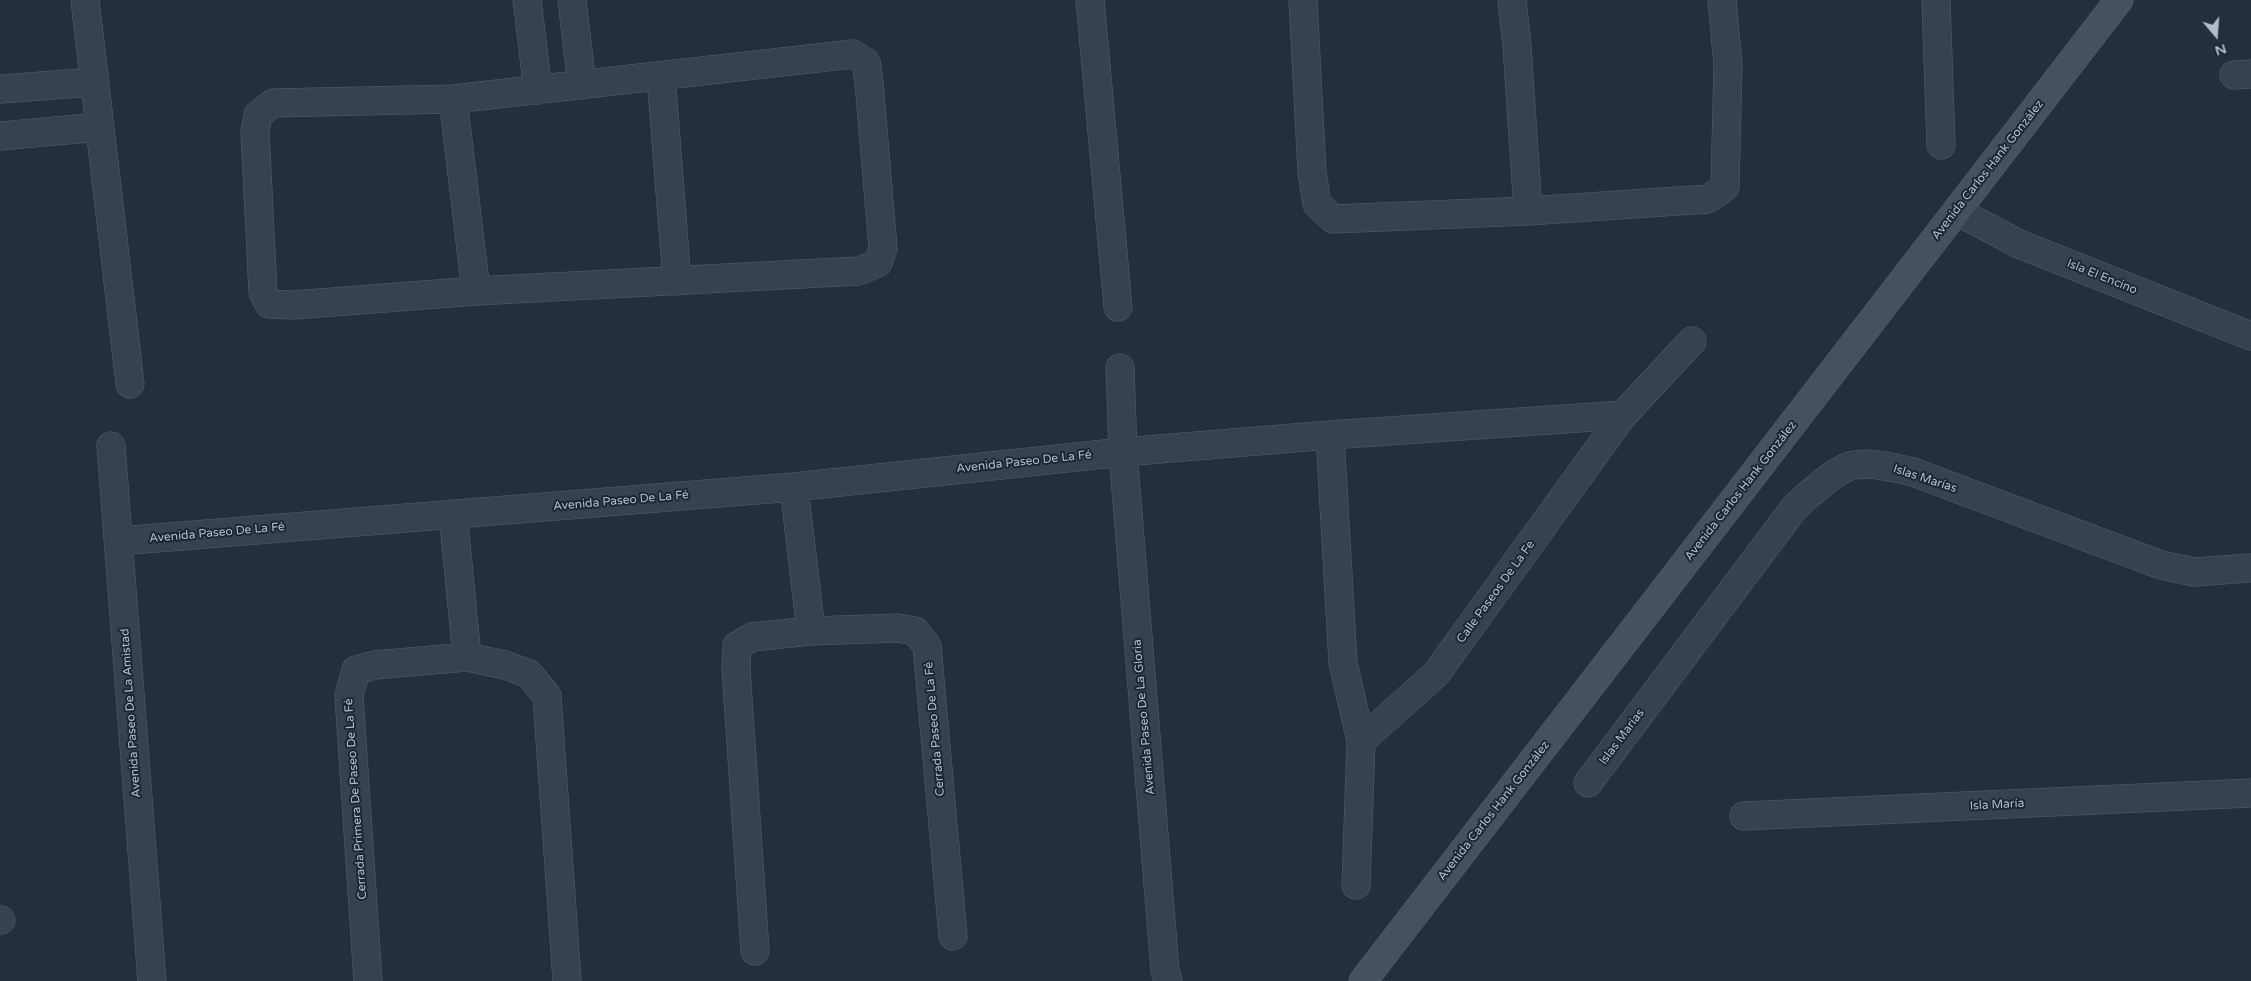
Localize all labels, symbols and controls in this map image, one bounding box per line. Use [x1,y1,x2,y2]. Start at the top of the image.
north arrow [2191,10,2241,60]
text: N [2213,40,2229,60]
street label: Avenida Carlos Hank González [1929,97,2047,243]
street label: Isla El Encino [2065,256,2139,298]
street label: Avenida Carlos Hank González [1682,418,1800,564]
street label: Avenida Paseo De La Fé [956,448,1092,476]
street label: Islas Marías [1891,462,1959,496]
street label: Avenida Paseo De La Fé [553,488,689,514]
street label: Avenida Paseo De La Fé [149,520,285,546]
street label: Calle Paseos De La Fe [1454,538,1538,646]
street label: Avenida Paseo De La Amistad [118,628,144,798]
street label: Avenida Paseo De La Gloria [1130,639,1158,795]
street label: Cerrada Paseo De La Fé [922,661,948,797]
street label: Cerrada Primera De Paseo De La Fé [342,698,370,900]
street label: Islas Marías [1596,706,1648,768]
street label: Avenida Carlos Hank González [1435,738,1553,884]
street label: Isla María [1969,796,2025,814]

